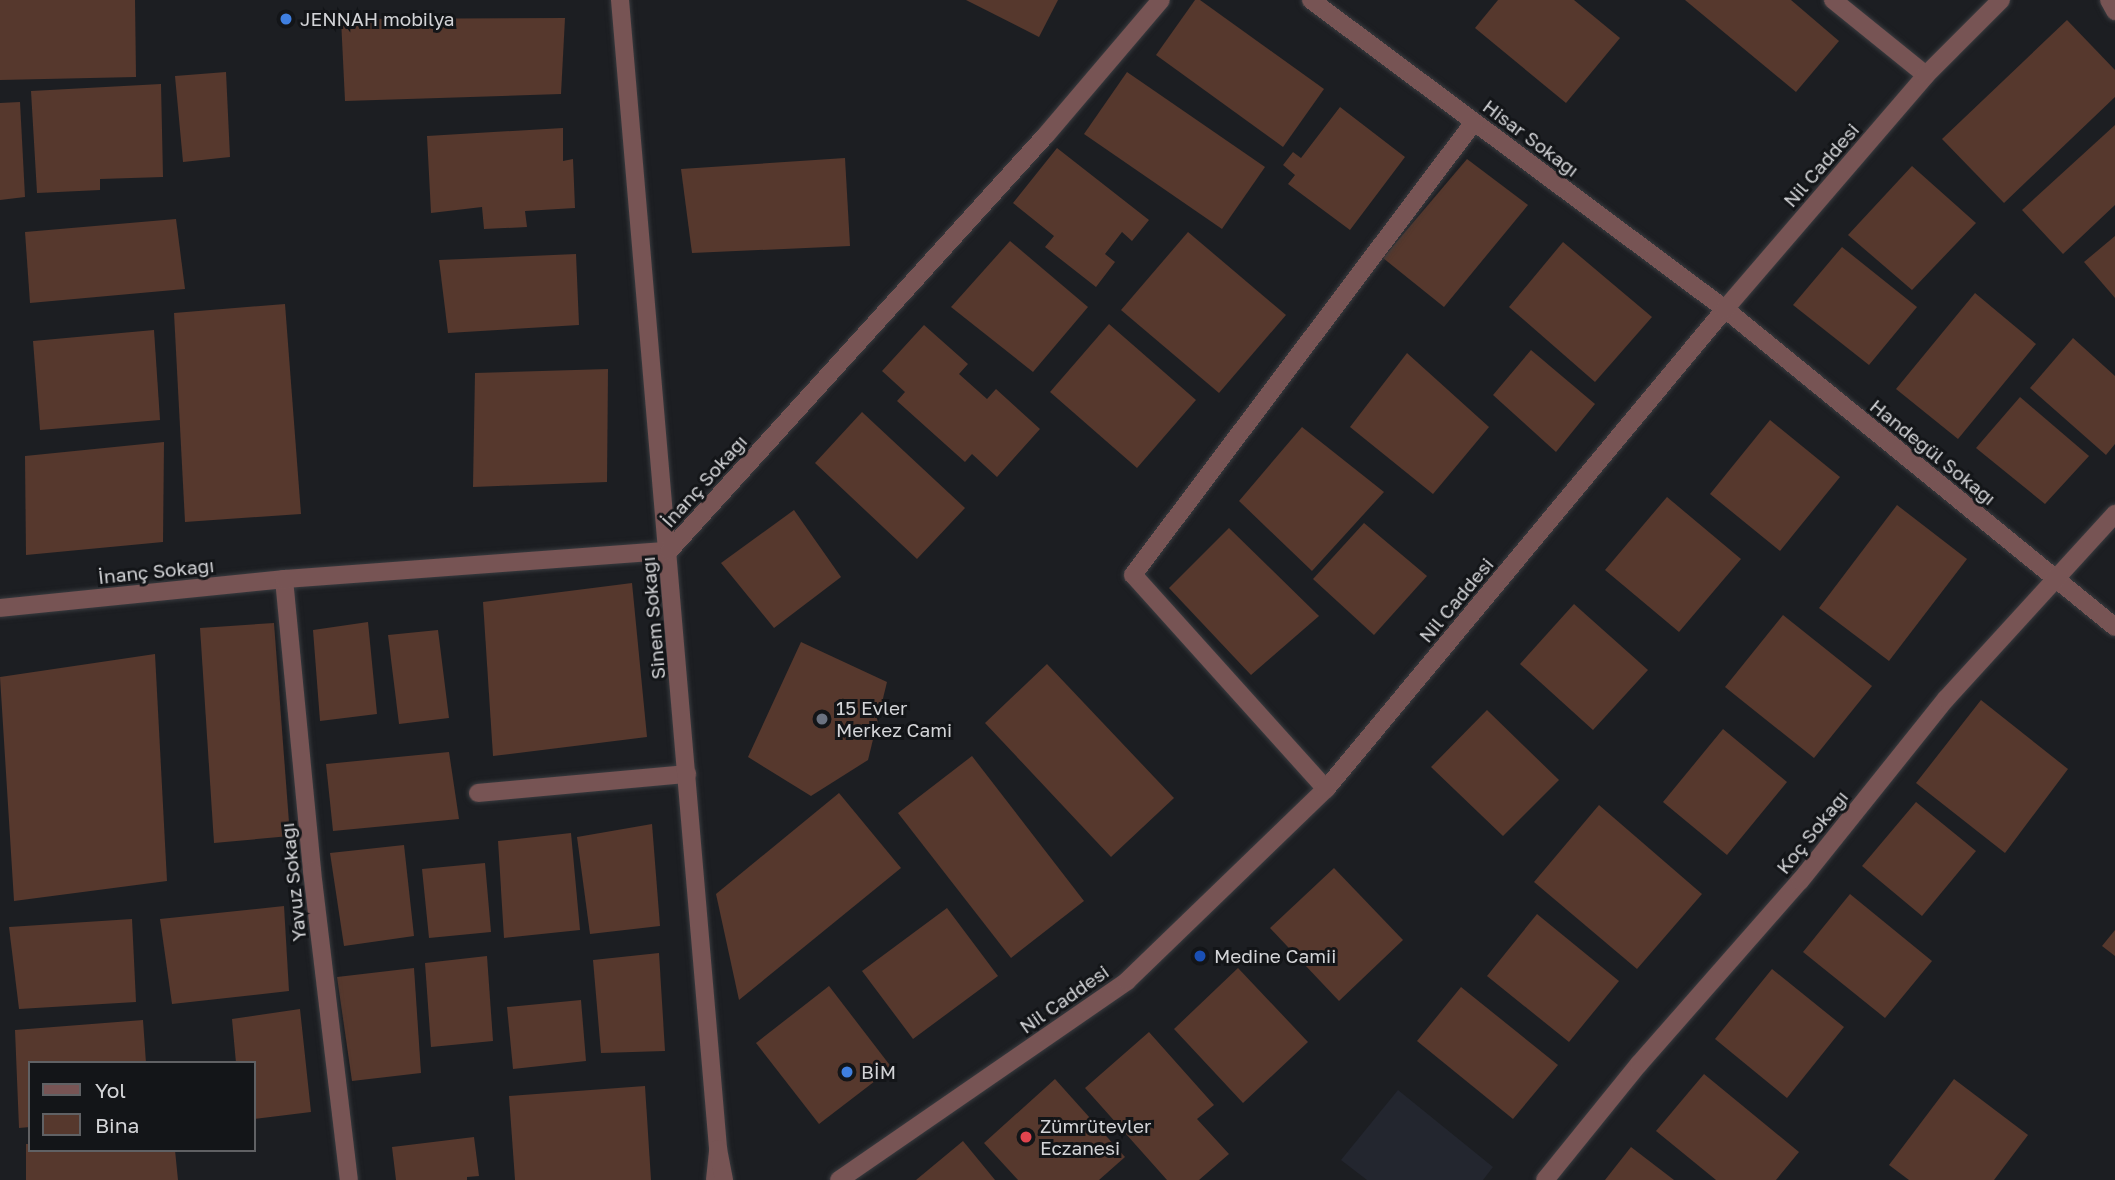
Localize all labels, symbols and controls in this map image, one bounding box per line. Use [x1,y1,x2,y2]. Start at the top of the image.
place label: JENNAH mobilya [300,8,454,30]
marker: JENNAH mobilya [278,11,294,27]
street label: Hisar Sokağı [1479,95,1583,181]
street label: Nil Caddesi [1778,118,1864,212]
street label: Handegül Sokağı [1866,394,2000,510]
street label: İnanç Sokağı [656,430,752,532]
street label: Nil Caddesi [1414,553,1498,647]
street label: İnanç Sokağı [97,554,215,588]
street label: Sinem Sokağı [636,556,670,680]
place label: 15 Evler Merkez Cami [836,697,952,741]
marker: 15 Evler Merkez Cami [814,711,830,727]
street label: Koç Sokağı [1771,786,1853,878]
street label: Yavuz Sokağı [275,822,311,942]
place label: Medine Camii [1214,945,1336,967]
marker: Medine Camii [1192,948,1208,964]
street label: Nil Caddesi [1015,960,1113,1038]
legend [28,1061,256,1152]
place label: BİM [861,1061,896,1083]
marker: BİM [839,1064,855,1080]
text: Yol [95,1077,126,1103]
text: Bina [95,1112,139,1138]
place label: Zümrütevler Eczanesi [1040,1115,1151,1159]
marker: Zümrütevler Eczanesi [1018,1129,1034,1145]

